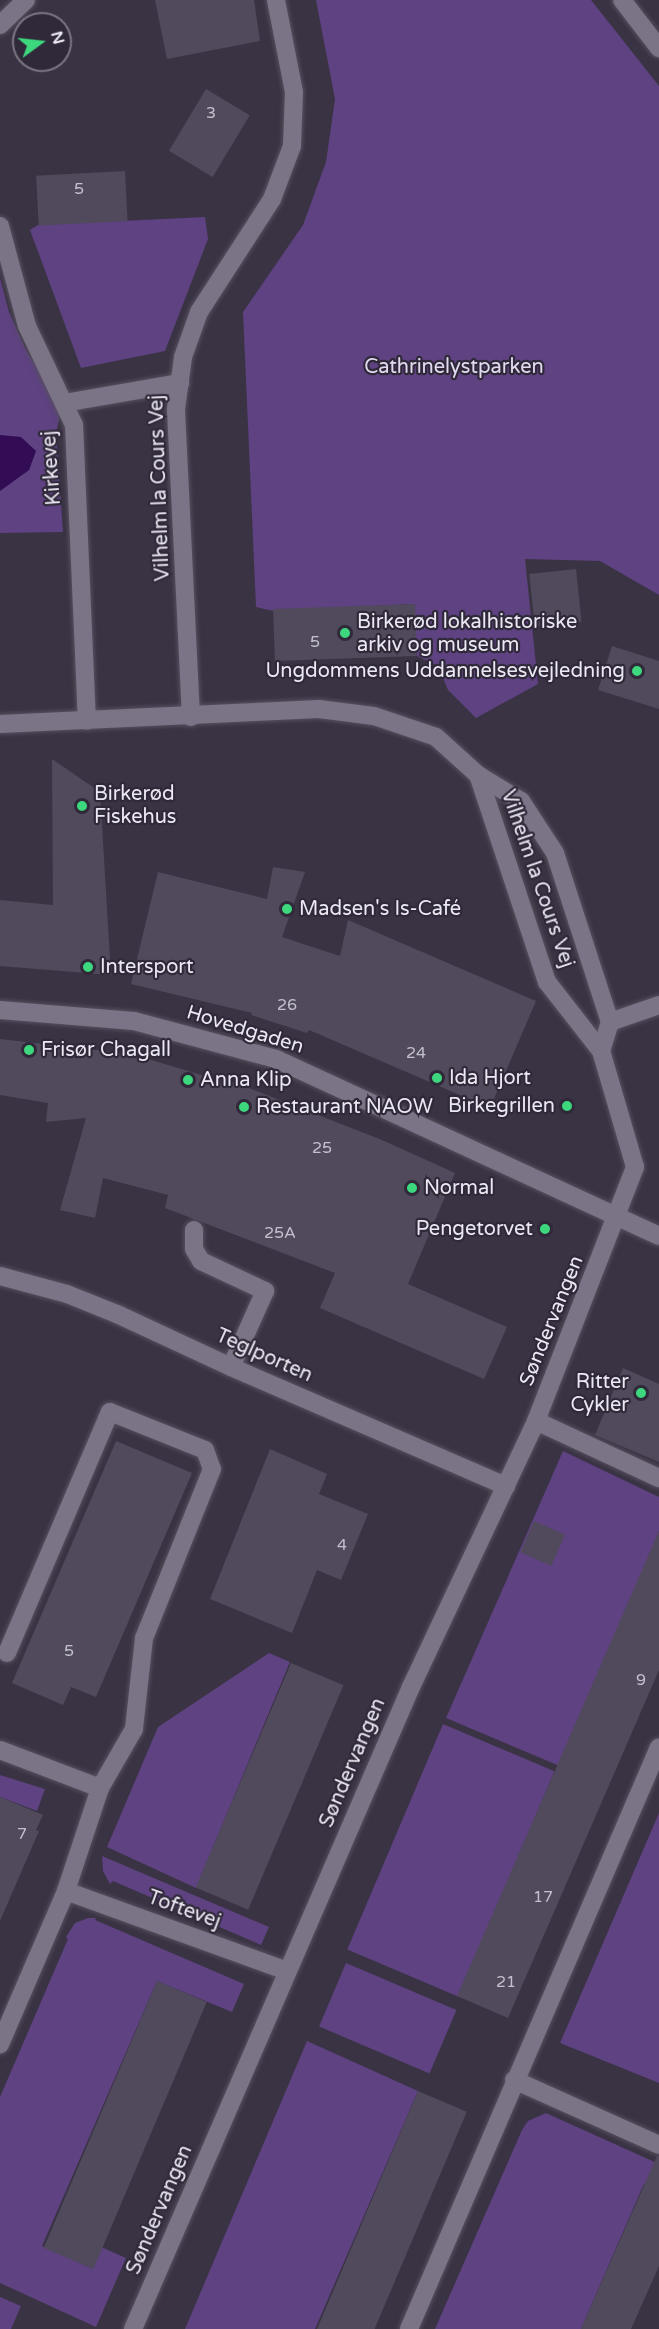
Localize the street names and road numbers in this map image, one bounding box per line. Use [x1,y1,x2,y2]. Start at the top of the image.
street label: Vilhelm la Cours Vej [145,394,175,582]
street label: Kirkevej [37,430,67,506]
street label: Vilhelm la Cours Vej [495,787,579,971]
street label: Hovedgaden [184,1001,306,1059]
street label: Søndervangen [515,1252,589,1390]
street label: Teglporten [212,1324,316,1388]
street label: Søndervangen [315,1695,391,1831]
street label: Toftevej [144,1886,224,1934]
street label: Søndervangen [122,2142,198,2278]

